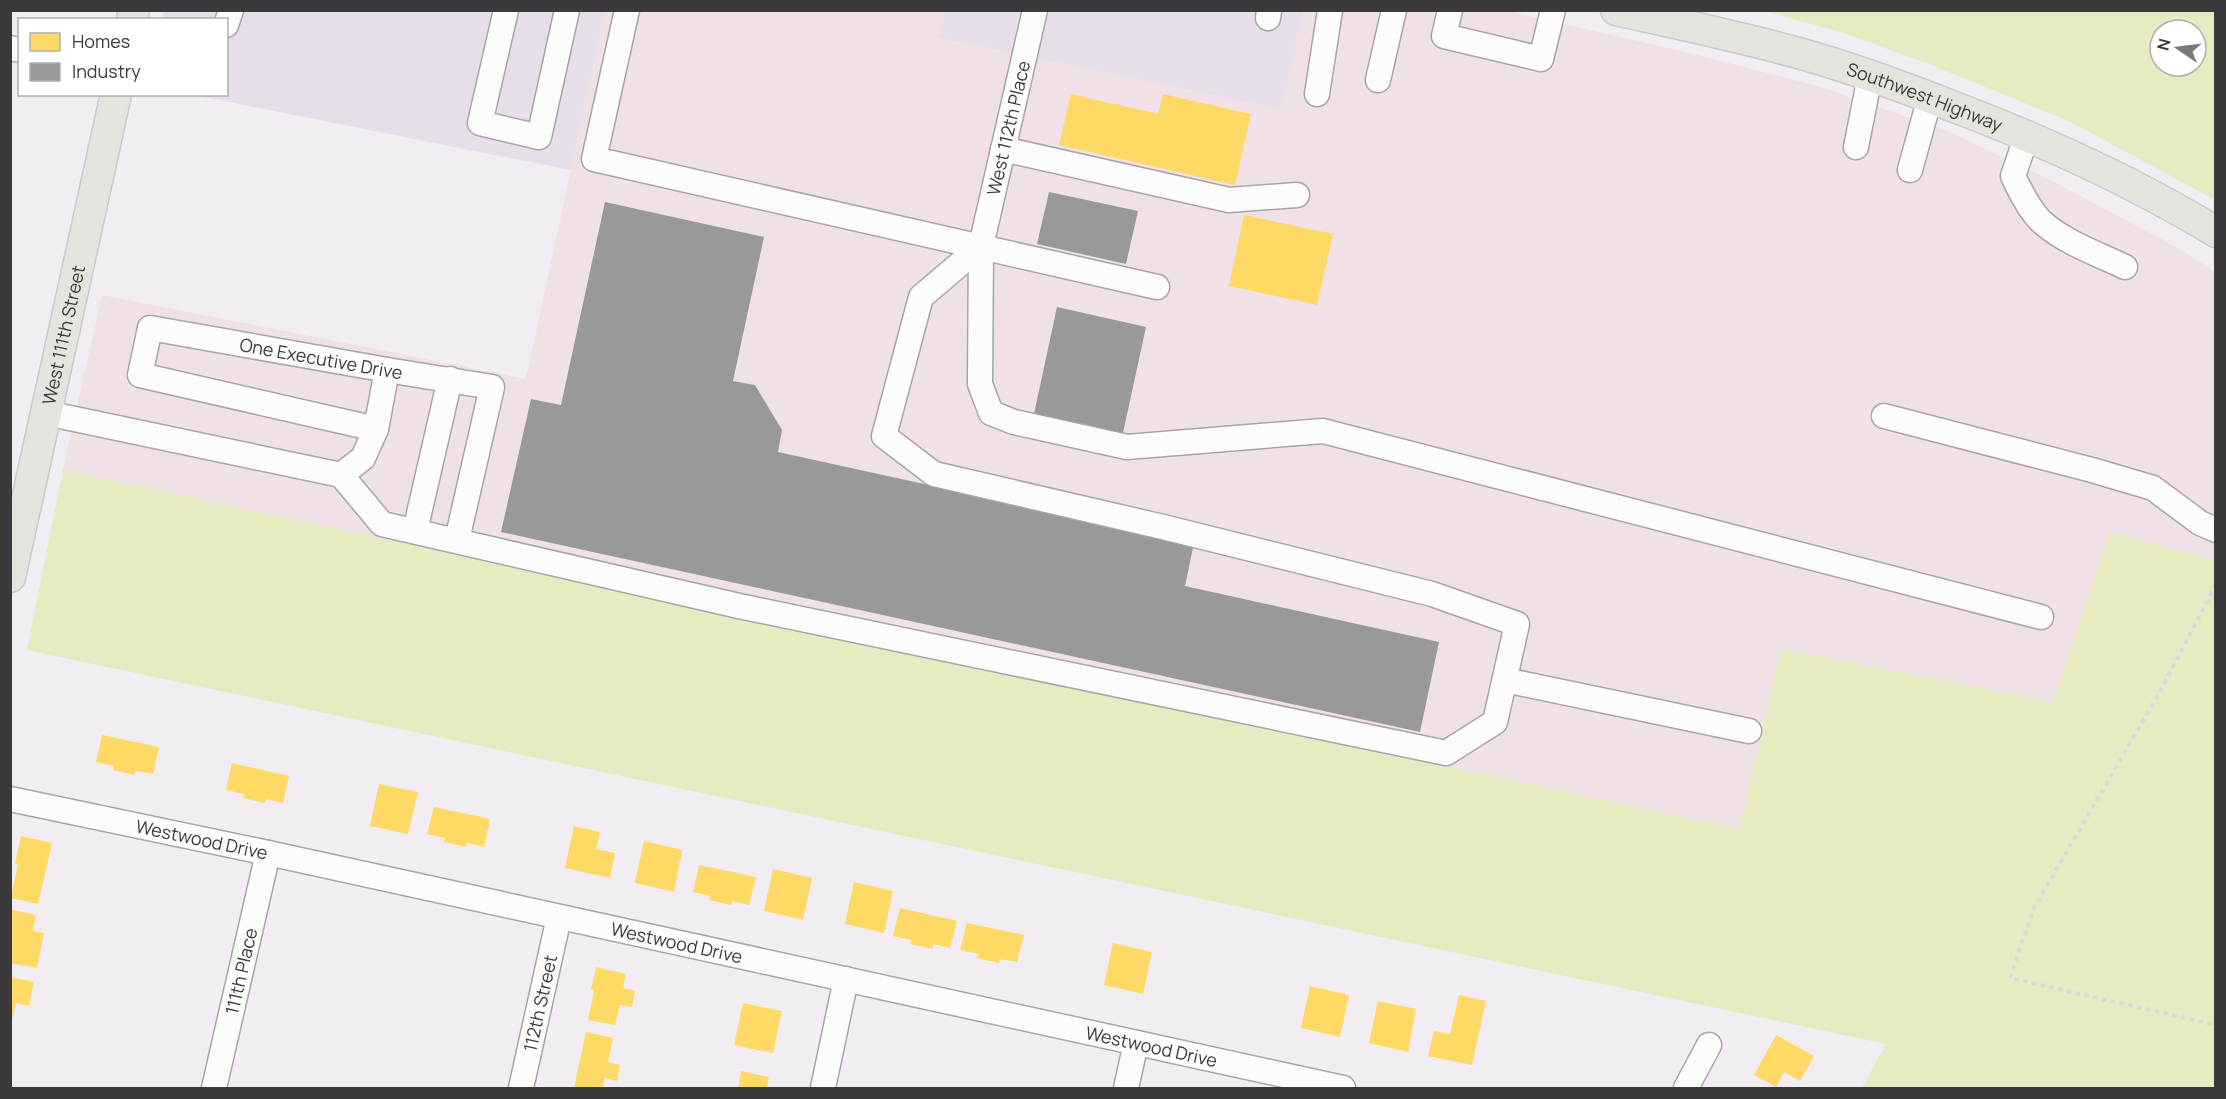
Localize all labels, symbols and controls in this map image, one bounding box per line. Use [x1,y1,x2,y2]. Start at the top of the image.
legend [18,18,228,96]
north arrow [2148,18,2208,78]
text: Homes [72,29,130,53]
text: N [2151,36,2176,53]
street label: Southwest Highway [1844,56,2007,137]
street label: West 112th Place [981,58,1035,198]
text: Industry [72,59,141,83]
street label: West 111th Street [36,263,90,407]
street label: One Executive Drive [238,332,404,384]
street label: Westwood Drive [134,814,270,865]
street label: Westwood Drive [609,916,745,968]
street label: 111th Place [219,926,262,1017]
street label: 112th Street [517,952,562,1054]
street label: Westwood Drive [1083,1020,1220,1072]

